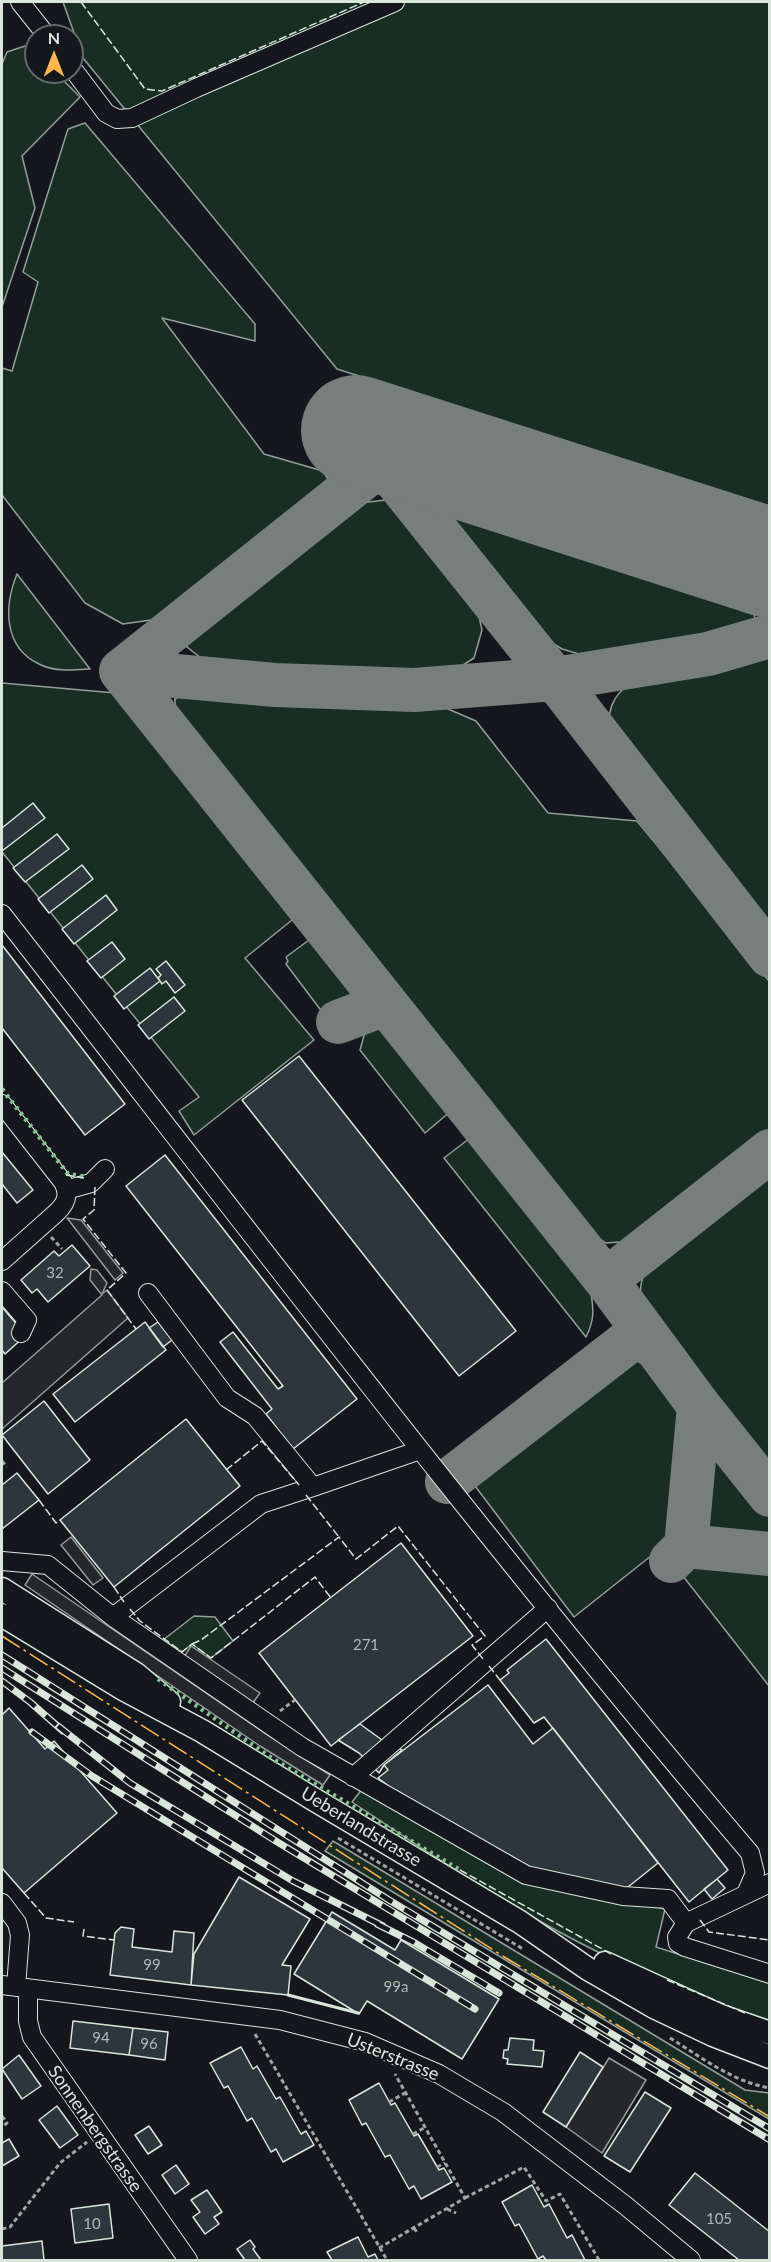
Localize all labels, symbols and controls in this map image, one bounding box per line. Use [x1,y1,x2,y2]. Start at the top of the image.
north arrow [24,24,84,84]
text: N [48,28,60,47]
house number: 32 [46,1264,64,1282]
house number: 271 [353,1636,379,1654]
street label: Ueberlandstrasse [297,1783,425,1871]
house number: 99 [143,1956,161,1974]
house number: 99a [384,1978,408,1996]
house number: 94 [92,2029,110,2047]
street label: Usterstrasse [344,2029,442,2085]
house number: 96 [140,2035,158,2053]
street label: Sonnenbergstrasse [43,2062,147,2196]
house number: 105 [706,2210,732,2228]
house number: 10 [83,2215,101,2233]

